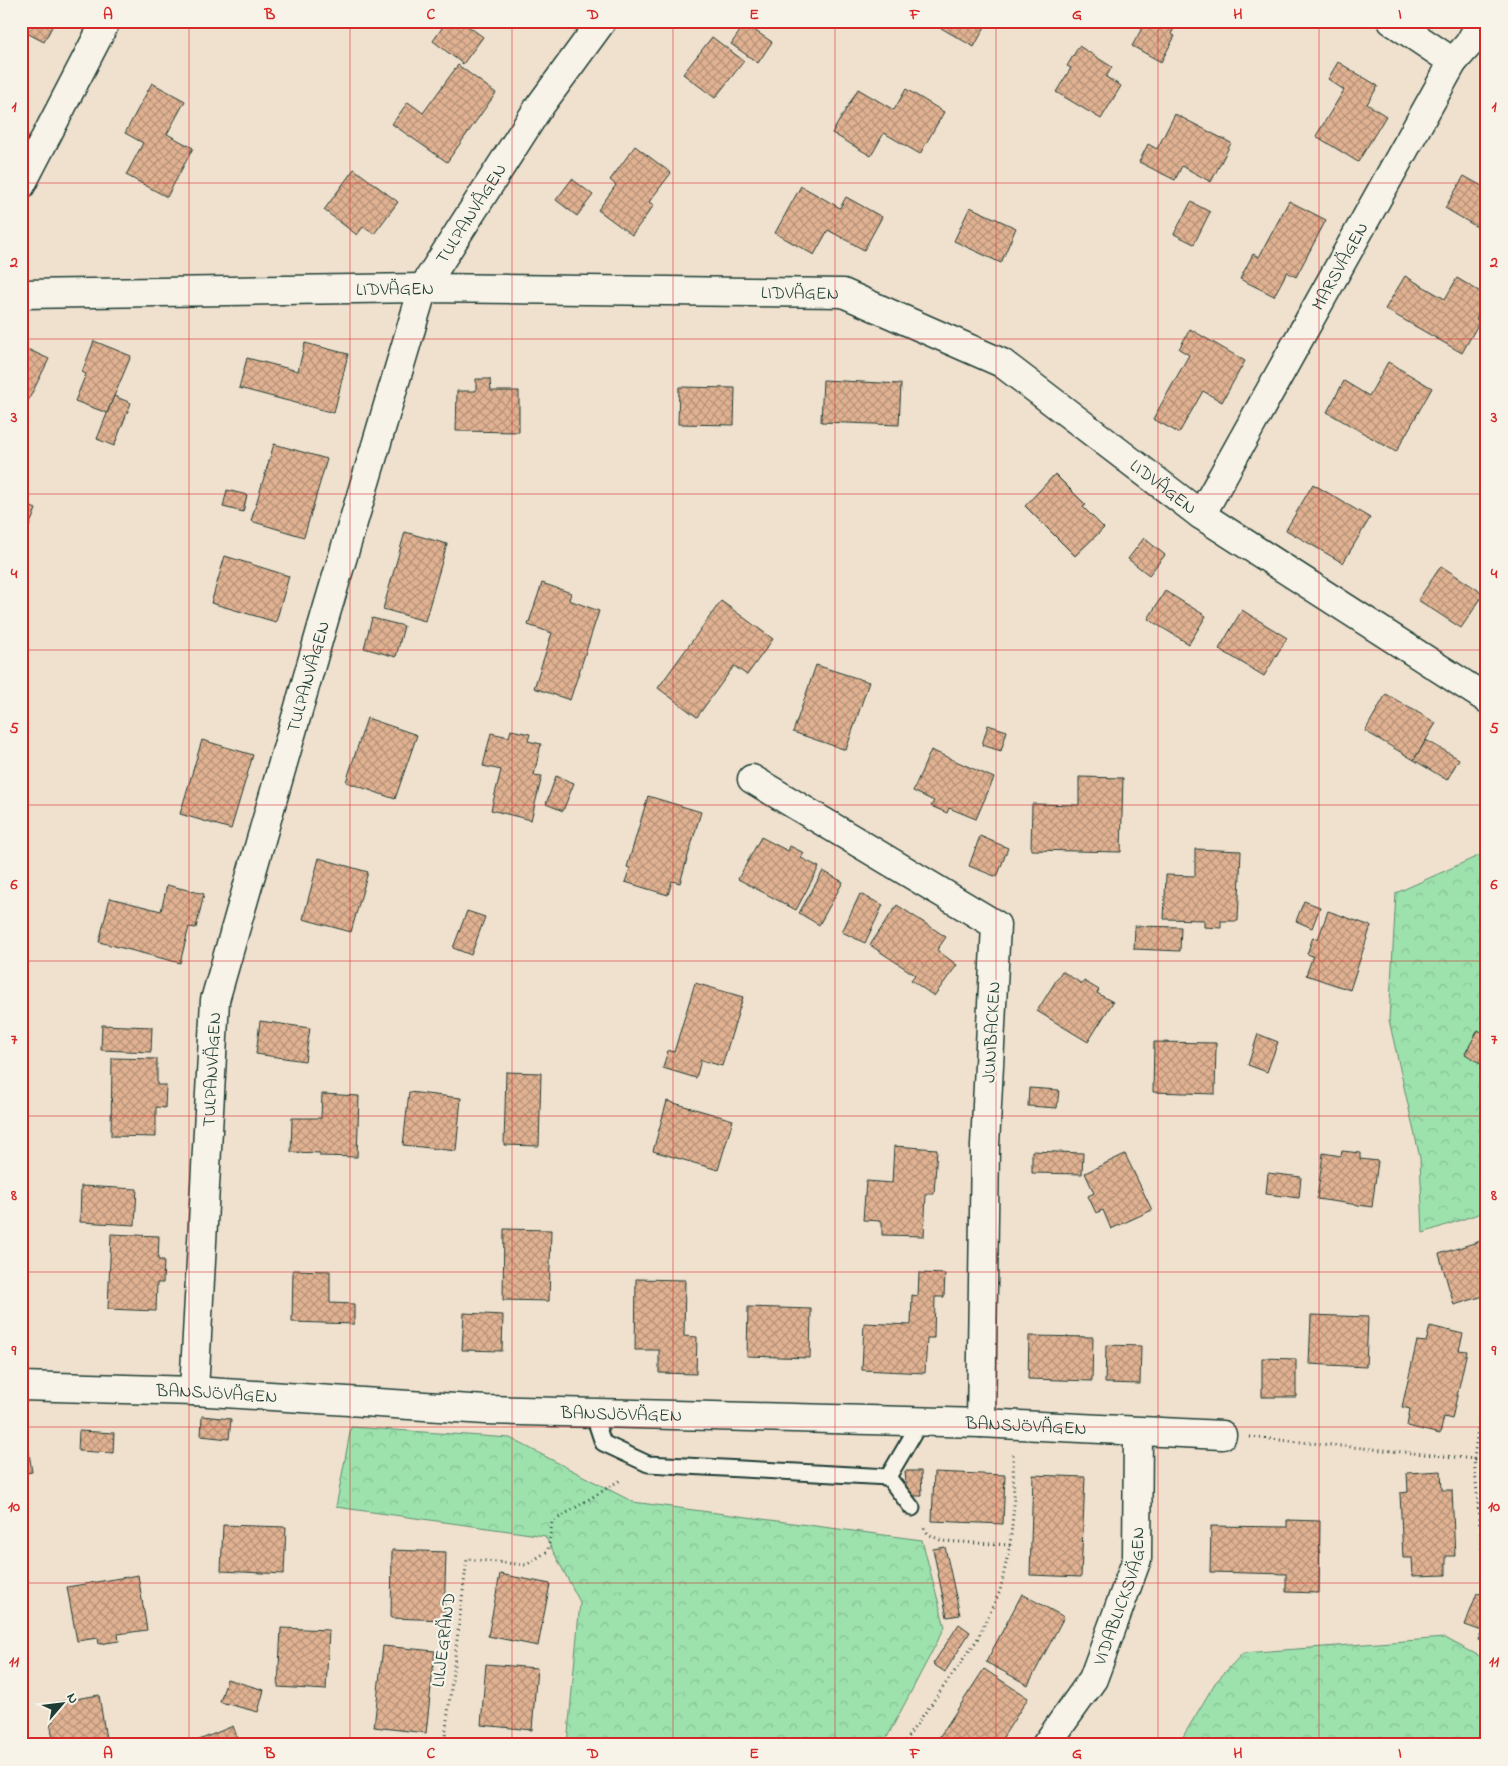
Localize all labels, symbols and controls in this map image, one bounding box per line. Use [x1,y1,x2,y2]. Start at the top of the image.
text: A [103,3,113,27]
text: B [264,3,276,27]
text: C [427,3,436,27]
text: D [586,3,599,27]
text: E [749,3,759,27]
text: F [909,3,921,27]
text: G [1072,3,1082,27]
text: H [1233,3,1243,27]
text: I [1398,3,1402,27]
text: 1 [11,95,17,119]
text: 1 [1491,95,1497,119]
street label: TULPANVÄGEN [431,159,514,270]
street label: MARSVÄGEN [1306,218,1376,316]
text: 2 [9,251,18,275]
text: 2 [1489,251,1498,275]
street label: LIDVÄGEN [356,277,434,304]
street label: LIDVÄGEN [761,281,839,308]
text: 3 [10,406,18,430]
text: 3 [1490,406,1498,430]
street label: LIDVÄGEN [1123,454,1201,522]
text: 4 [10,562,18,586]
text: 4 [1490,562,1498,586]
street label: TULPANVÄGEN [281,618,338,736]
text: 5 [9,717,19,741]
text: 5 [1489,717,1499,741]
text: 6 [9,873,18,897]
text: 6 [1489,873,1498,897]
street label: JUNIBACKEN [977,981,1009,1083]
street label: TULPANVÄGEN [197,1011,229,1128]
text: 7 [11,1028,18,1052]
text: 7 [1491,1028,1498,1052]
text: 8 [10,1184,17,1208]
text: 8 [1490,1184,1497,1208]
text: 9 [11,1339,17,1363]
text: 9 [1491,1339,1497,1363]
street label: BANSJÖVÄGEN [155,1379,278,1411]
street label: BANSJÖVÄGEN [559,1401,682,1430]
street label: BANSJÖVÄGEN [964,1412,1087,1443]
text: 10 [8,1495,20,1519]
text: 10 [1488,1495,1500,1519]
street label: VIDABLICKSVÄGEN [1088,1527,1152,1670]
street label: LILJEGRÄND [426,1592,464,1689]
text: 11 [9,1650,20,1674]
text: 11 [1489,1650,1500,1674]
north arrow [38,1678,88,1728]
text: N [61,1689,84,1708]
text: A [103,1742,113,1766]
text: B [264,1742,276,1766]
text: C [427,1742,436,1766]
text: D [586,1742,599,1766]
text: E [749,1742,759,1766]
text: F [909,1742,921,1766]
text: G [1072,1742,1082,1766]
text: H [1233,1742,1243,1766]
text: I [1398,1742,1402,1766]

